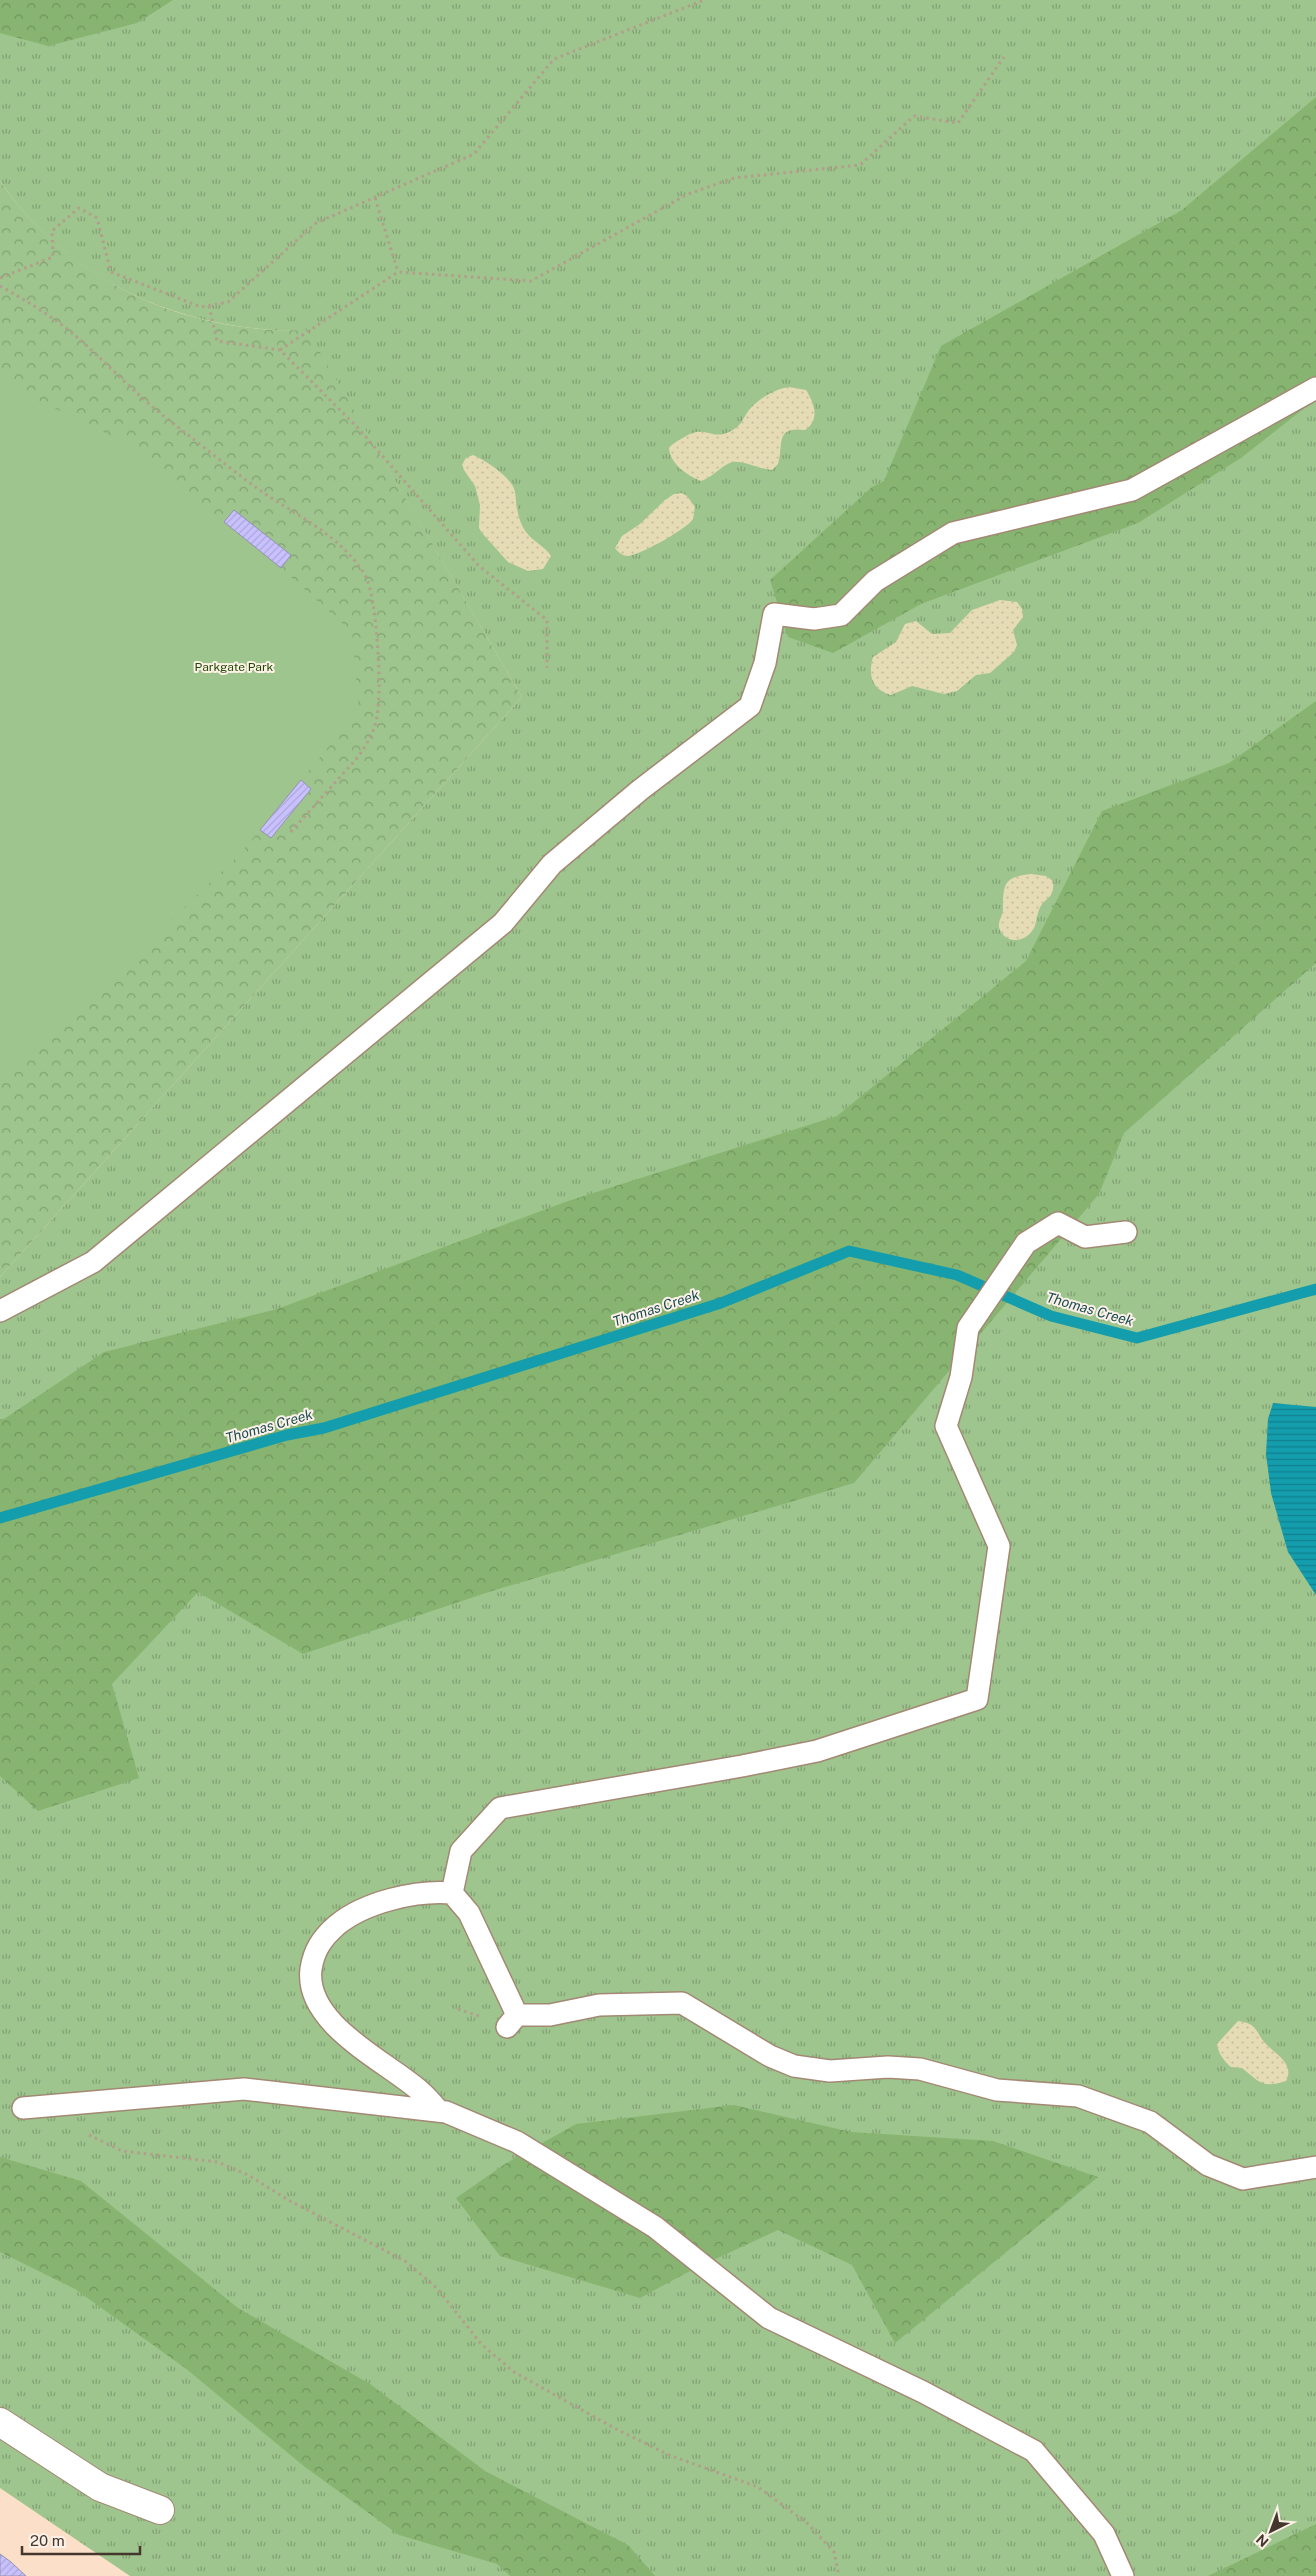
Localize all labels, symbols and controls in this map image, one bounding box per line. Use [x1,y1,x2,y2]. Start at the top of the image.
park label: Parkgate Park [195,660,274,674]
water label: Thomas Creek [611,1286,702,1329]
water label: Thomas Creek [1045,1289,1136,1329]
water label: Thomas Creek [224,1406,315,1446]
north arrow [1246,2506,1296,2556]
scale bar [22,2524,140,2556]
text: N [1253,2531,1272,2550]
text: 20 m [30,2532,65,2549]

